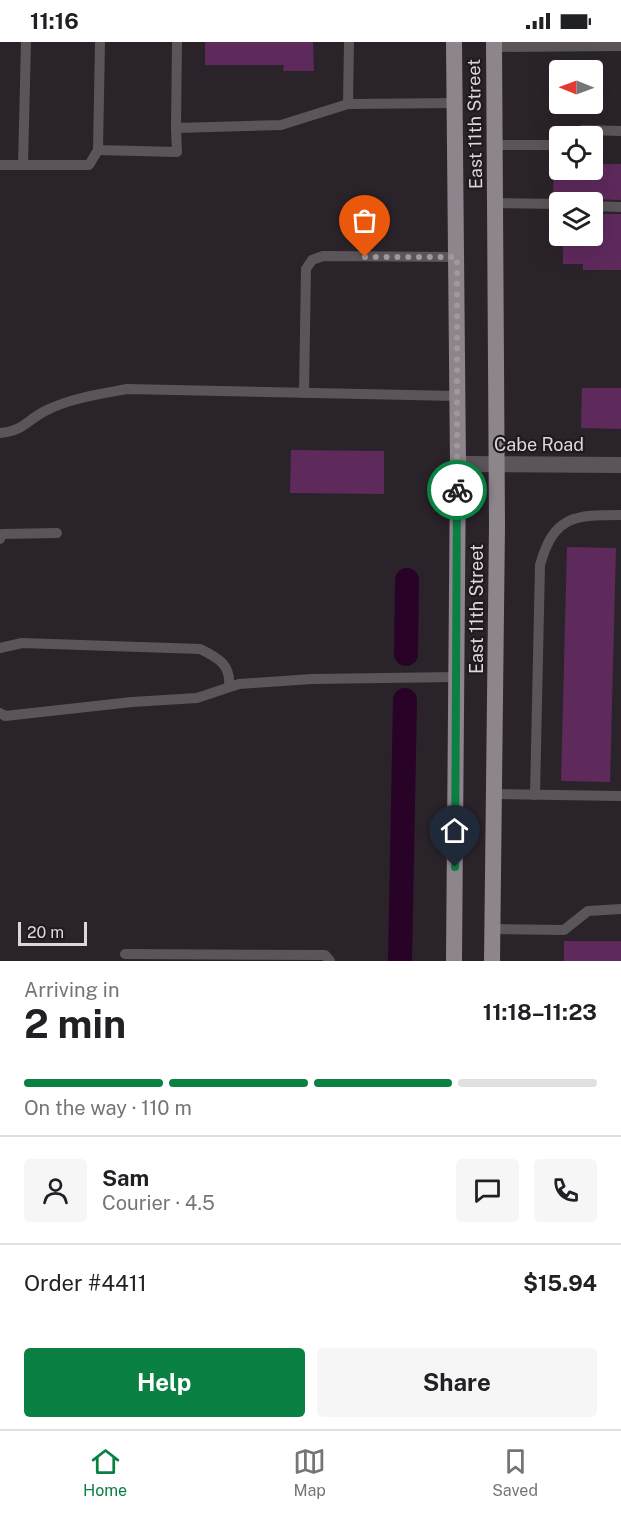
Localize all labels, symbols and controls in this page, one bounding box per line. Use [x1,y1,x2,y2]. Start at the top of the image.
text: 11:16 [30,8,79,34]
street label: East 11th Street [463,59,486,189]
north arrow [549,60,603,114]
map controls [549,60,603,246]
button: locate [549,126,603,180]
button: layers [549,192,603,246]
pin [339,195,390,257]
icon: bag [348,204,381,237]
street label: Cabe Road [494,434,584,455]
courier [427,460,487,520]
icon: bike [441,474,474,507]
street label: East 11th Street [466,544,487,674]
pin [429,805,480,867]
icon: home [438,814,471,847]
scale bar [18,919,87,946]
text: 20 m [27,923,64,942]
text: Arriving in [24,978,119,1002]
text: 11:18–11:23 [483,999,597,1025]
text: 2 min [24,1001,126,1047]
text: On the way · 110 m [24,1096,192,1120]
button: person [24,1159,87,1222]
button: chat [456,1159,519,1222]
button: phone [534,1159,597,1222]
text: Sam [102,1165,149,1191]
text: Courier · 4.5 [102,1191,215,1215]
text: Order #4411 [24,1270,147,1296]
text: $15.94 [523,1270,597,1296]
button: Help [24,1348,305,1417]
button: Share [317,1348,597,1417]
tab: Home [83,1445,127,1500]
tab: Map [293,1445,326,1500]
tab: Saved [492,1445,538,1500]

